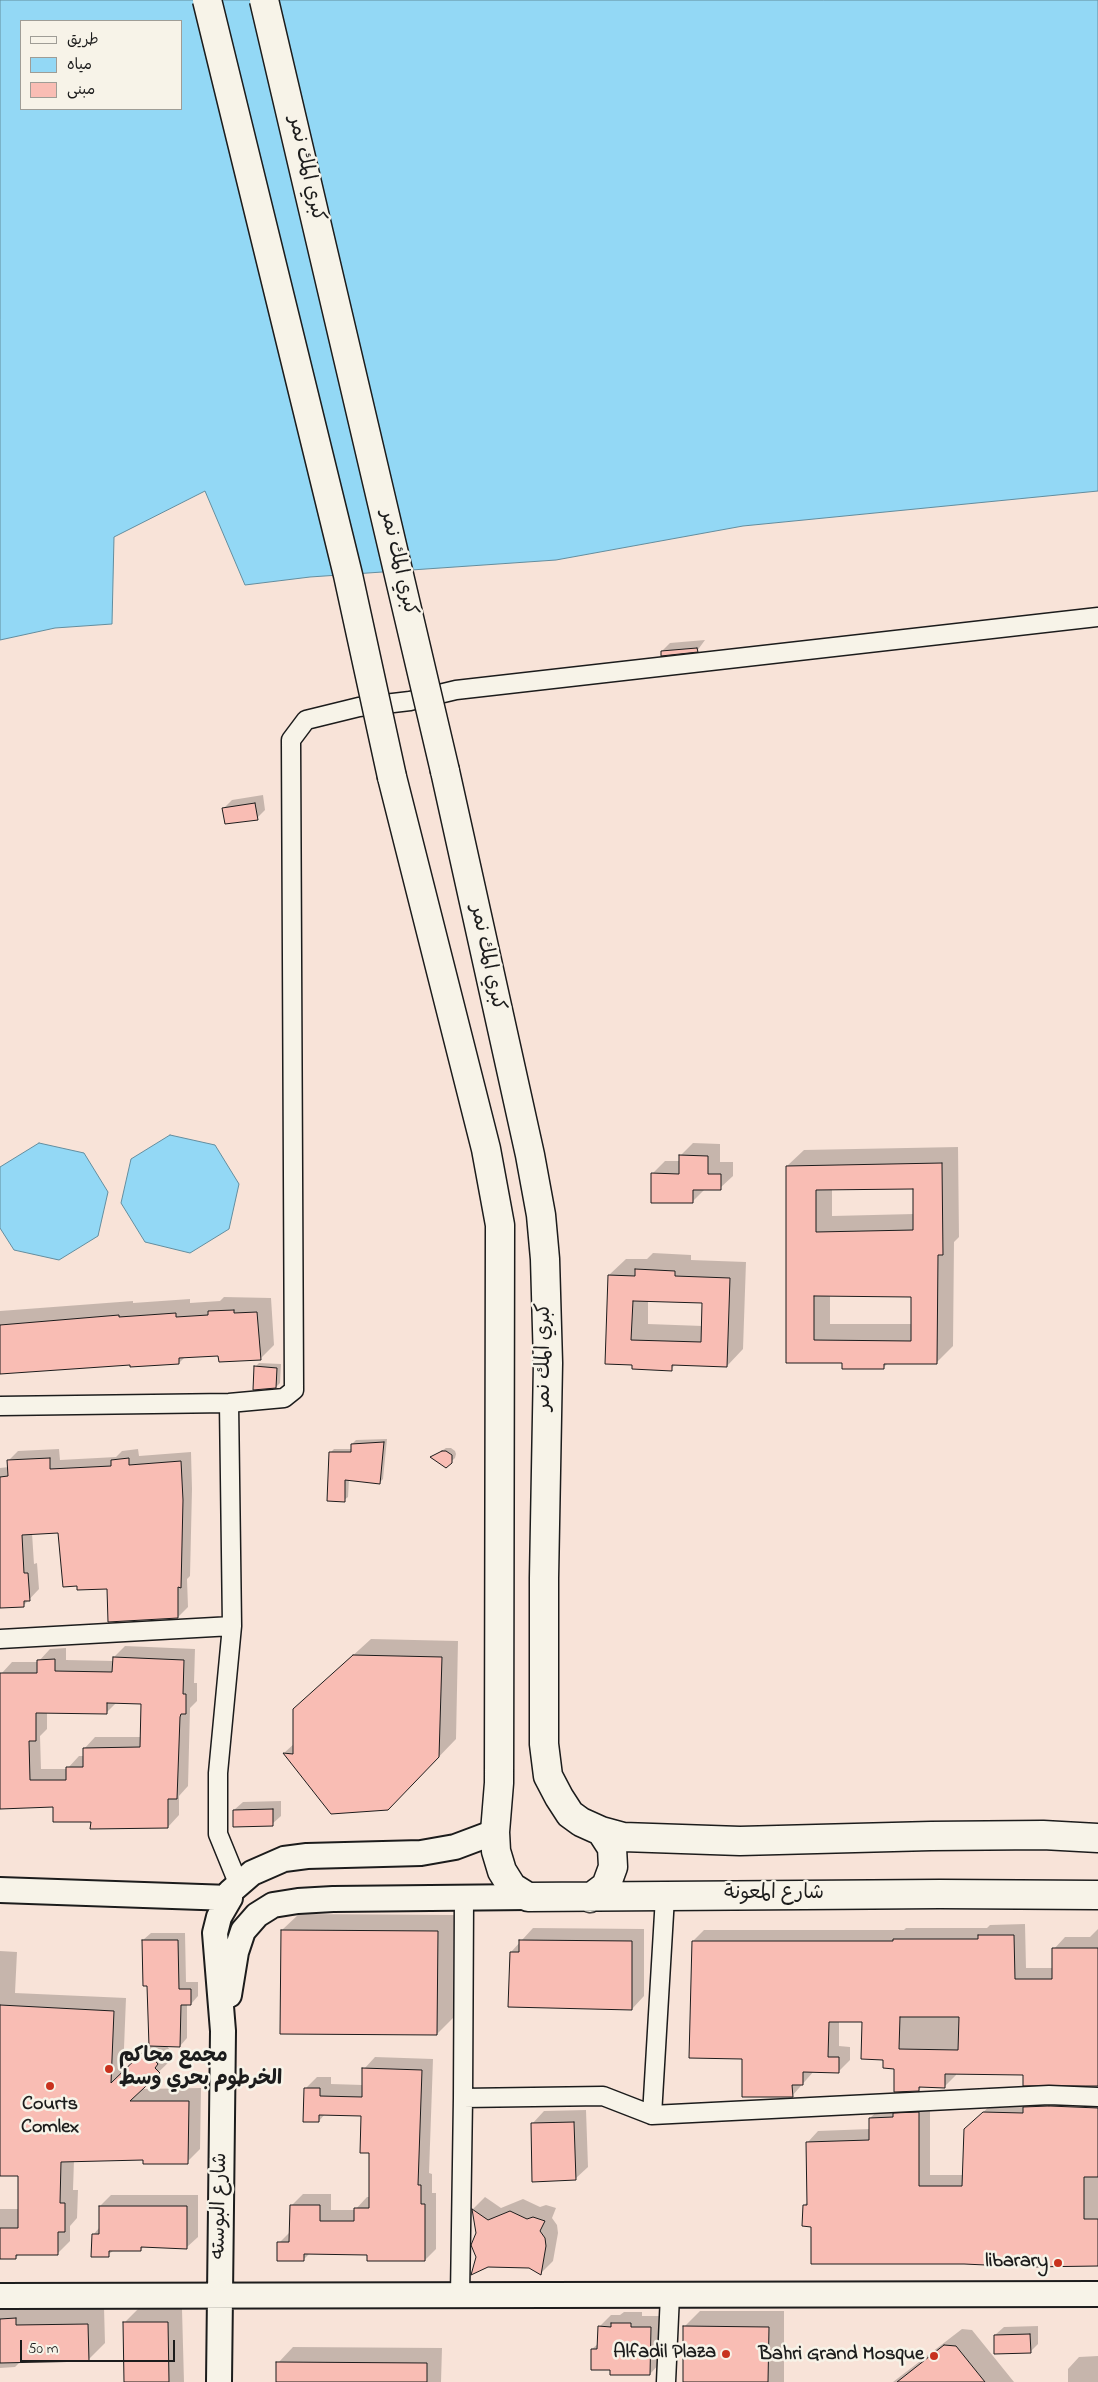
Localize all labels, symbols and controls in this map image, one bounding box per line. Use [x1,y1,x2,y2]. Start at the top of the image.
legend [20,20,182,110]
text: طريق [67,29,99,51]
text: مياه [67,54,92,76]
text: مبنى [67,79,95,101]
street label: كبري المك نمر [281,114,329,224]
street label: كبري المك نمر [373,508,421,618]
street label: كبري المك نمر [463,903,509,1013]
street label: كبري المك نمر [534,1303,558,1411]
street label: شارع المعونة [724,1883,824,1907]
place label: مجمع محاكم الخرطوم بحري وسط [119,2046,282,2093]
marker: مجمع محاكم الخرطوم بحري وسط [103,2063,115,2075]
marker: Courts Comlex [44,2080,56,2092]
place label: Courts Comlex [21,2094,79,2141]
street label: شارع البوسته [208,2153,234,2259]
place label: libarary [985,2251,1048,2275]
marker: libarary [1052,2257,1064,2269]
scale bar [22,2330,178,2362]
text: 50 m [28,2338,58,2360]
place label: Alfadil Plaza [613,2342,716,2366]
place label: Bahri Grand Mosque [758,2344,924,2368]
marker: Alfadil Plaza [720,2348,732,2360]
marker: Bahri Grand Mosque [928,2350,940,2362]

